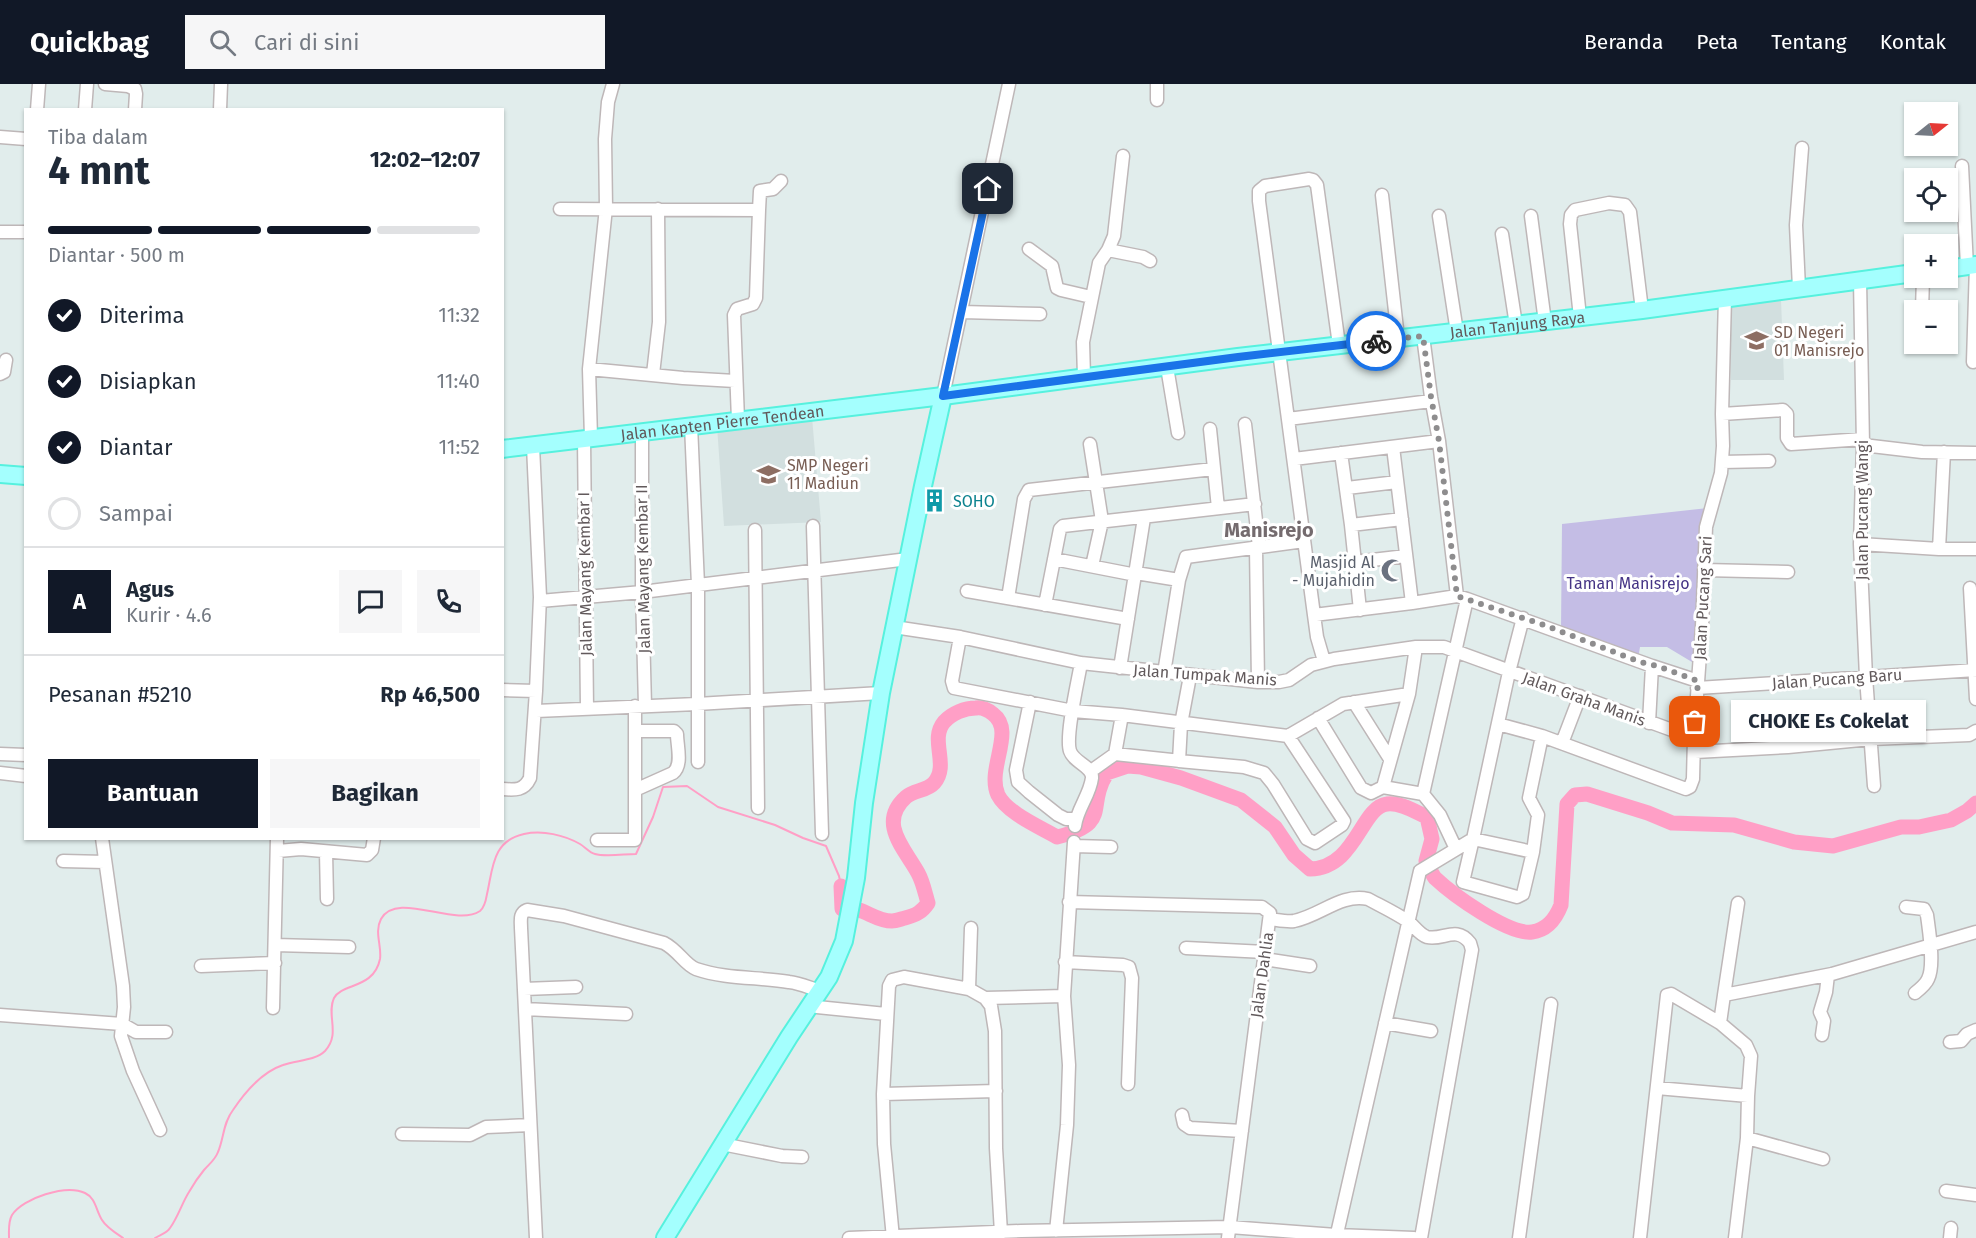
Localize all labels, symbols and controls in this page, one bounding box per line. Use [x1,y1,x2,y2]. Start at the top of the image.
search box [185,15,605,69]
text: Quickbag [30,26,149,59]
icon: search [206,26,239,59]
text: Cari di sini [254,29,359,56]
text: Beranda [1584,29,1663,55]
text: Peta [1696,29,1738,55]
text: Tentang [1771,29,1847,55]
text: Kontak [1880,29,1946,55]
north arrow [1904,102,1958,156]
map controls [1904,102,1958,354]
text: Tiba dalam [48,125,148,149]
text: 12:02–12:07 [370,146,480,173]
text: 4 mnt [48,148,150,194]
pin [962,163,1013,214]
button: locate [1904,168,1958,222]
icon: home [971,172,1004,205]
button: + [1904,234,1958,288]
text: Diantar · 500 m [48,243,185,267]
icon: check [48,299,81,332]
button: − [1904,300,1958,354]
text: Diterima [99,302,185,329]
text: 11:32 [438,303,480,327]
street label: Jalan Tanjung Raya [1449,307,1586,342]
courier [1346,311,1406,371]
place label: SD Negeri 01 Manisrejo [1774,323,1864,360]
icon: bike [1360,325,1393,358]
school or university icon: SD Negeri 01 Manisrejo [1743,328,1769,354]
icon: check [48,365,81,398]
text: Disiapkan [99,368,197,395]
text: 11:40 [436,369,480,393]
street label: Jalan Kapten Pierre Tendean [619,401,825,444]
icon: check [48,431,81,464]
text: Diantar [99,434,172,461]
text: 11:52 [438,435,480,459]
street label: Jalan Pucang Wangi [1853,440,1872,580]
place label: SMP Negeri 11 Madiun [787,456,869,493]
school or university icon: SMP Negeri 11 Madiun [756,461,782,487]
street label: Jalan Mayang Kembar II [632,484,654,654]
building icon: SOHO [922,488,948,514]
street label: Jalan Mayang Kembar I [574,492,596,656]
place label: SOHO [953,492,995,511]
text: Sampai [99,500,173,527]
district label: Manisrejo [1224,518,1314,542]
street label: Jalan Pucang Sari [1690,535,1716,661]
place label: Masjid Al - Mujahidin [1292,553,1375,590]
mosque icon: Masjid Al - Mujahidin [1380,558,1406,584]
button: chat [339,570,402,633]
button: phone [417,570,480,633]
park label: Taman Manisrejo [1567,574,1689,593]
text: Agus [126,576,174,603]
text: A [73,588,86,615]
text: Kurir · 4.6 [126,603,212,627]
street label: Jalan Tumpak Manis [1133,661,1277,689]
street label: Jalan Pucang Baru [1771,665,1903,693]
street label: Jalan Graha Manis [1520,668,1648,730]
text: Pesanan #5210 [48,681,192,708]
text: Rp 46,500 [380,681,480,708]
pin [1669,696,1720,747]
callout: CHOKE Es Cokelat [1731,701,1926,743]
icon: bag [1678,705,1711,738]
text: CHOKE Es Cokelat [1748,709,1909,733]
button: Bantuan [48,759,258,828]
button: Bagikan [270,759,480,828]
street label: Jalan Dahlia [1247,931,1277,1019]

